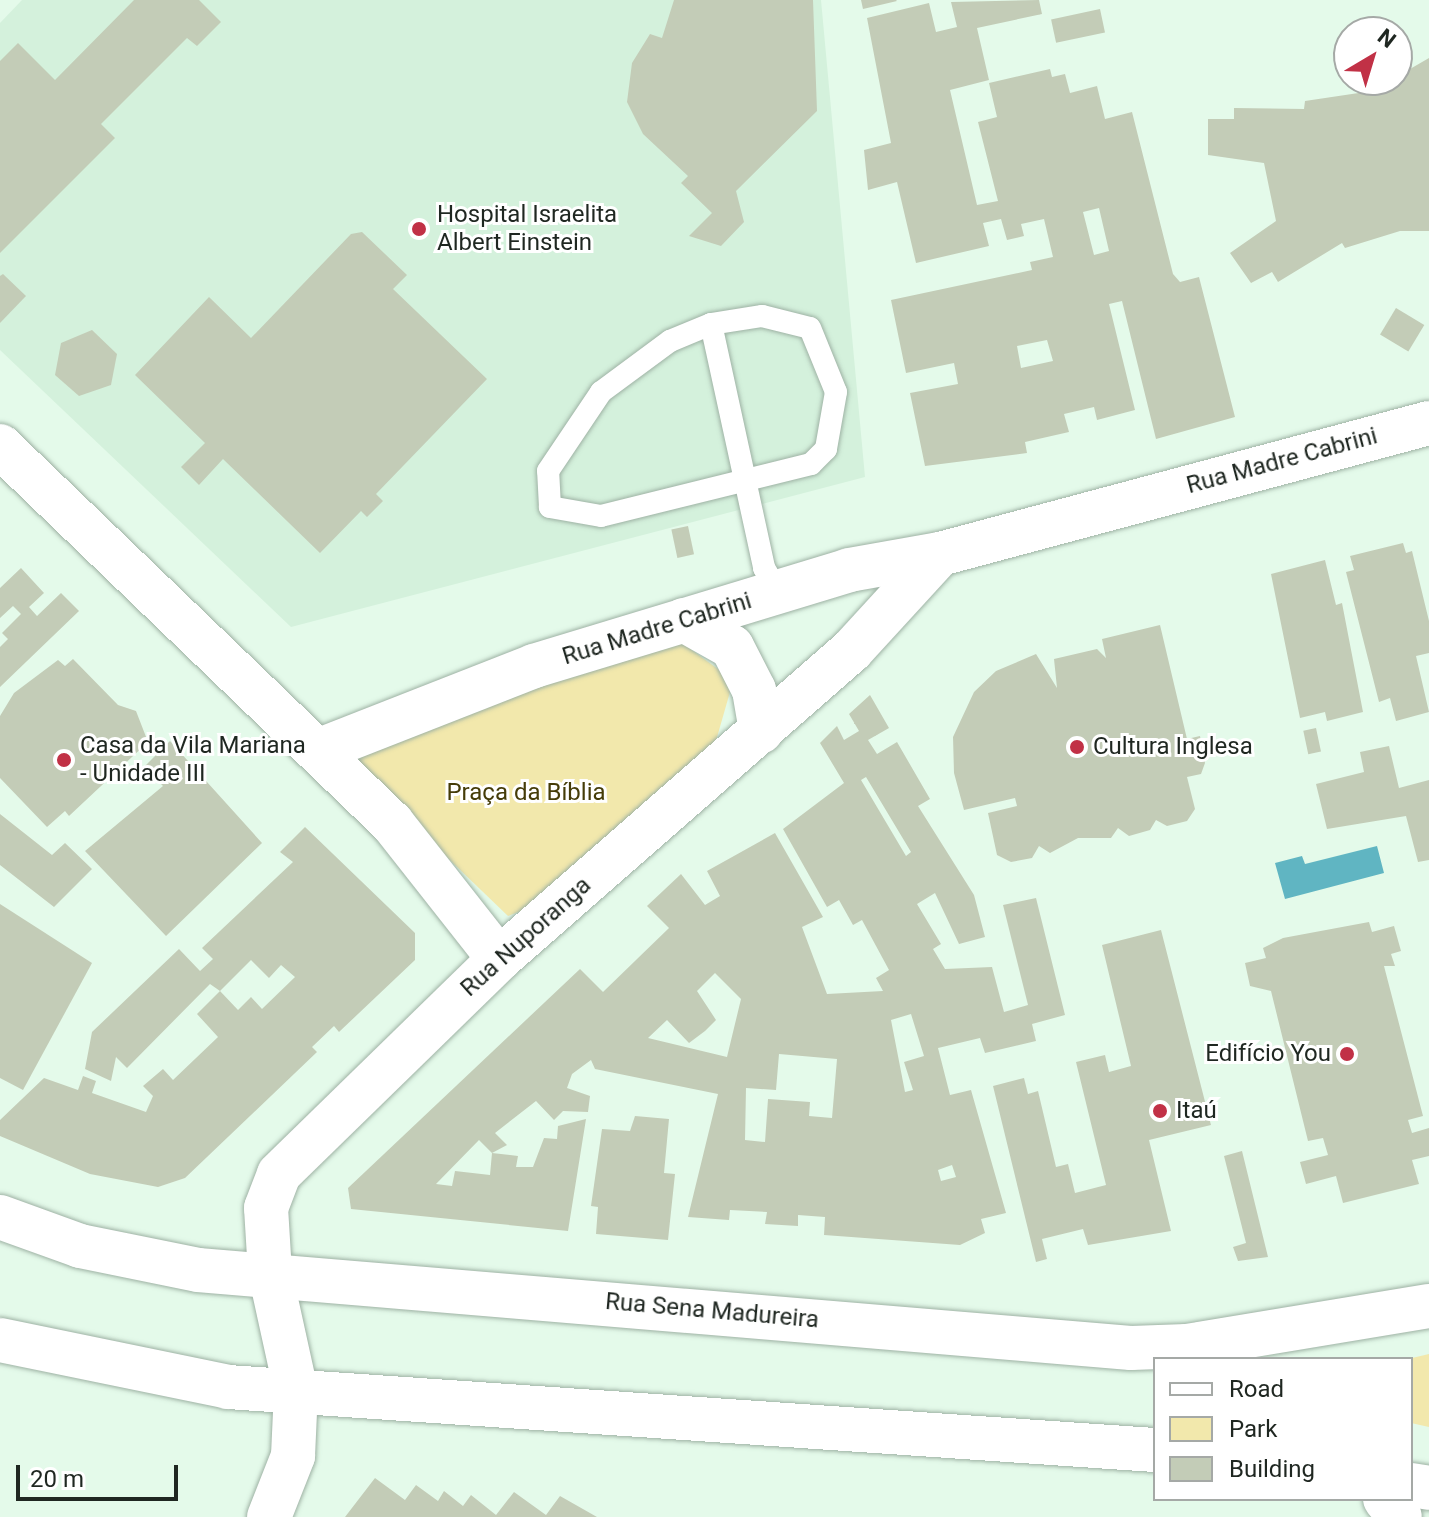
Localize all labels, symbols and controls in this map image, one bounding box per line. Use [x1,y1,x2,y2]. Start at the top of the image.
north arrow [1333,16,1413,96]
text: N [1373,24,1401,53]
place label: Hospital Israelita Albert Einstein [437,201,617,257]
marker: Hospital Israelita Albert Einstein [408,218,430,240]
street label: Rua Madre Cabrini [1183,422,1381,500]
street label: Rua Madre Cabrini [559,587,755,671]
place label: Casa da Vila Mariana - Unidade III [80,732,306,788]
place label: Cultura Inglesa [1093,733,1253,761]
marker: Cultura Inglesa [1068,738,1086,756]
marker: Casa da Vila Mariana - Unidade III [55,751,73,769]
park label: Praça da Bíblia [446,779,606,807]
street label: Rua Nuporanga [455,871,597,1003]
place label: Edifício You [1205,1040,1331,1068]
marker: Edifício You [1338,1045,1356,1063]
place label: Itaú [1176,1097,1217,1125]
marker: Itaú [1151,1102,1169,1120]
street label: Rua Sena Madureira [604,1287,820,1335]
legend [1153,1357,1413,1501]
text: Road [1229,1375,1284,1403]
text: Park [1229,1415,1277,1443]
scale bar [20,1449,182,1499]
text: Building [1229,1455,1315,1483]
text: 20 m [30,1465,84,1493]

